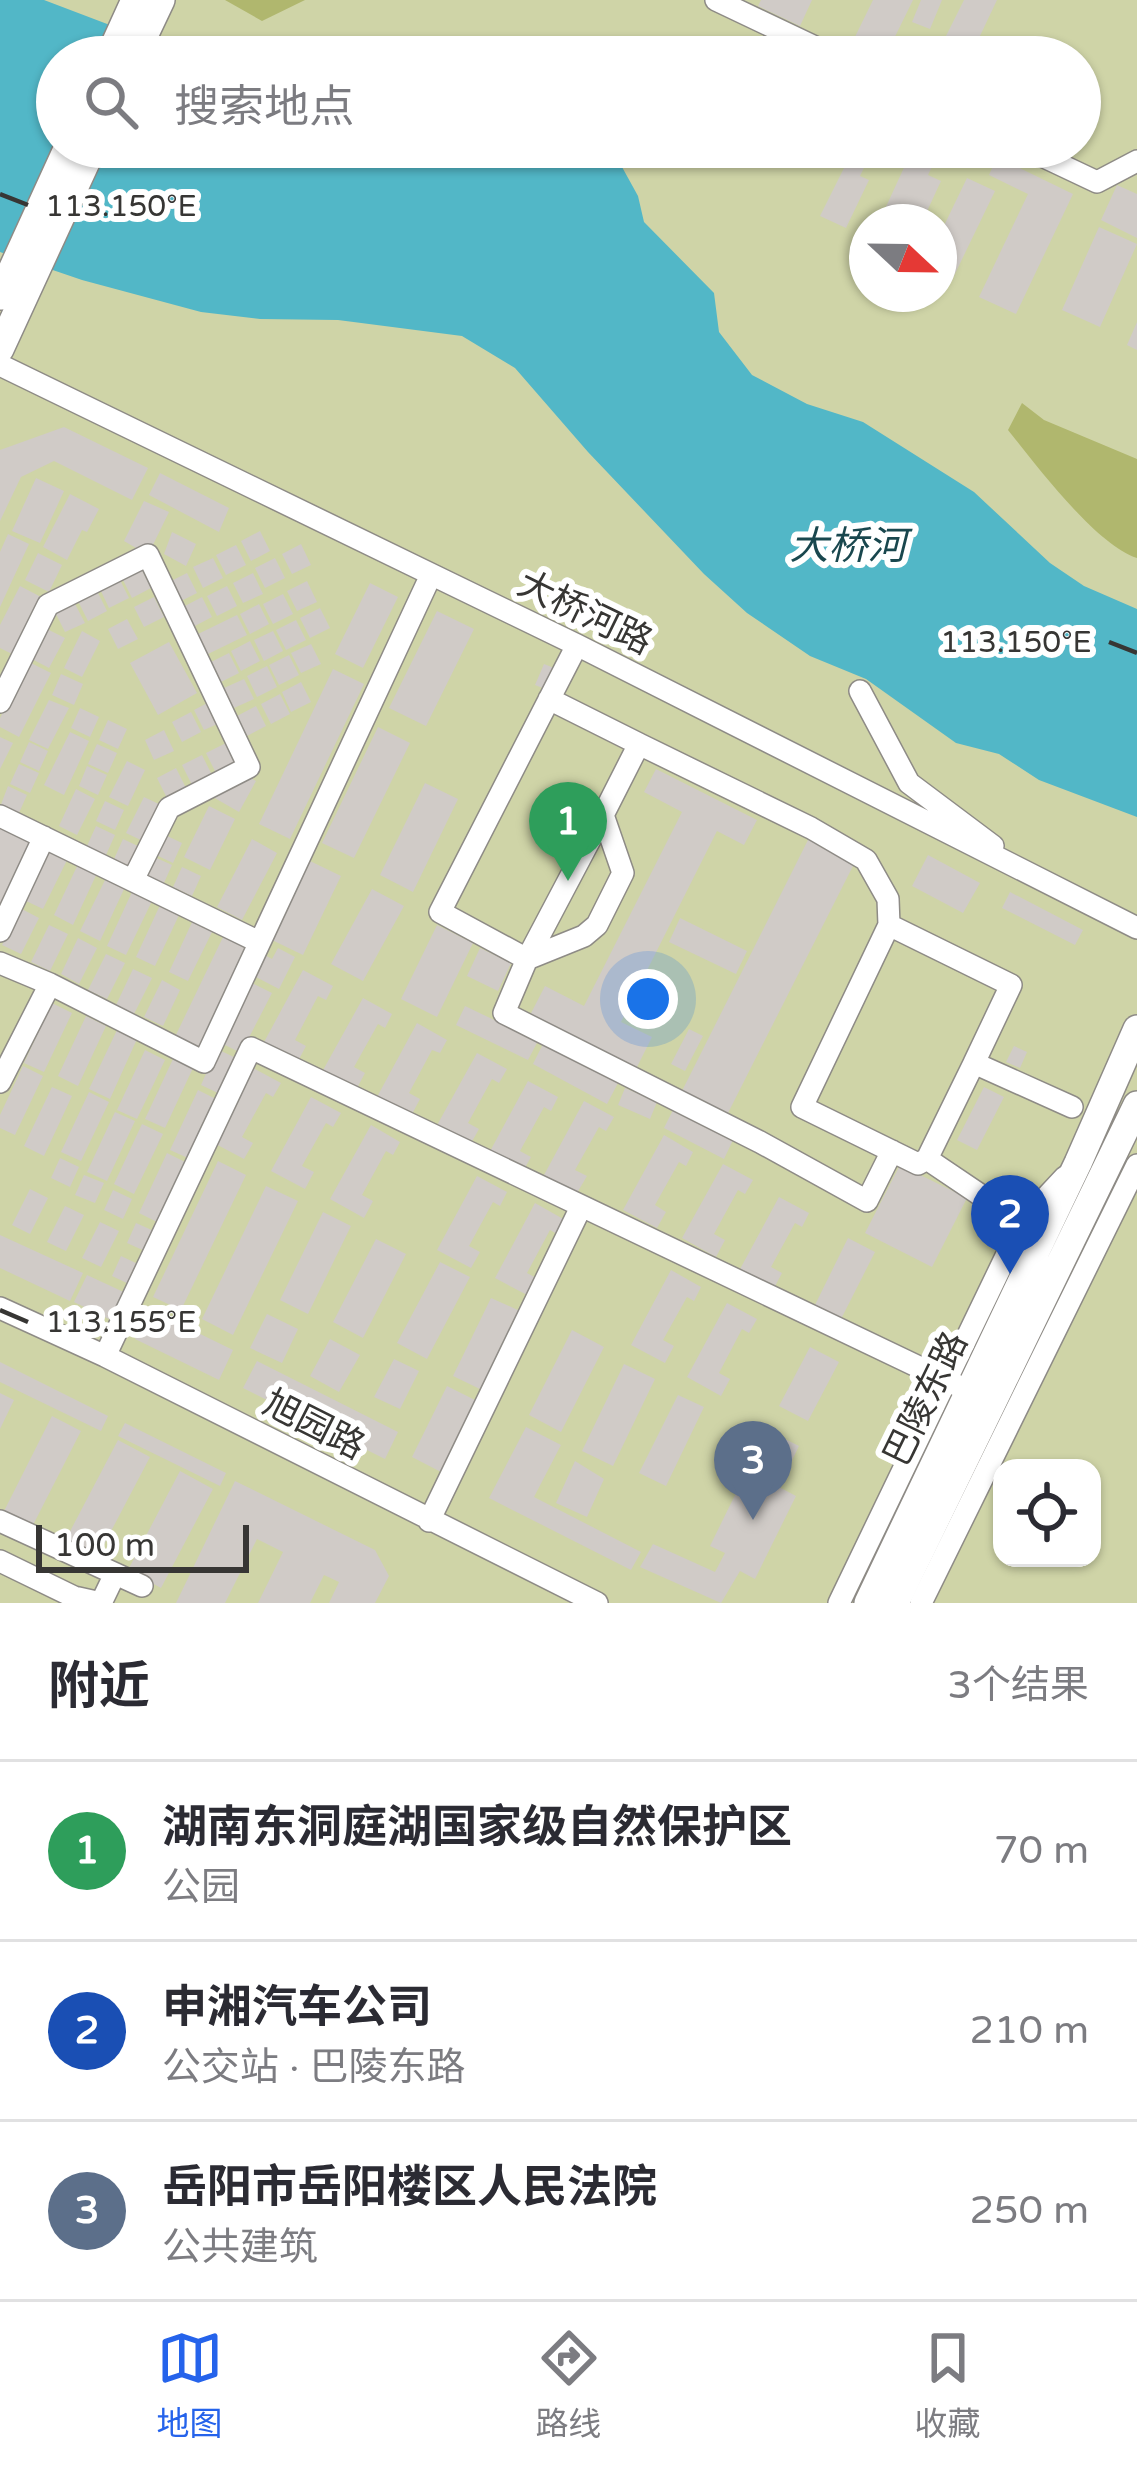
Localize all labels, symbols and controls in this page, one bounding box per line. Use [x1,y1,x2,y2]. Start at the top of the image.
search box [36,36,1101,168]
icon: search [78,69,144,135]
text: 搜索地点 [174,81,354,135]
text: 113.150°E [45,188,197,225]
north arrow [849,204,957,312]
water label: 大桥河 [789,523,913,570]
street label: 大桥河路 [511,562,659,664]
text: 113.150°E [940,624,1092,661]
pin: 1 [529,782,607,881]
your location [618,969,678,1029]
pin: 2 [971,1175,1049,1274]
text: 113.155°E [46,1304,196,1341]
street label: 巴陵东路 [875,1325,977,1473]
street label: 旭园路 [256,1381,372,1469]
pin: 3 [714,1421,792,1520]
map controls [993,1459,1101,1567]
button: locate [993,1459,1101,1567]
scale bar [36,1519,249,1572]
text: 100 m [54,1526,155,1565]
text: 附近 [48,1656,150,1718]
text: 3个结果 [948,1662,1089,1709]
text: 湖南东洞庭湖国家级自然保护区 [162,1801,792,1855]
text: 1 [75,1827,99,1874]
text: 70 m [994,1827,1089,1874]
text: 公园 [162,1864,240,1911]
text: 申湘汽车公司 [162,1981,432,2035]
text: 2 [75,2007,99,2054]
text: 210 m [970,2007,1089,2054]
text: 公交站 · 巴陵东路 [162,2044,465,2091]
text: 岳阳市岳阳楼区人民法院 [162,2161,657,2215]
text: 3 [75,2187,99,2234]
text: 250 m [970,2187,1089,2234]
text: 公共建筑 [162,2224,318,2271]
tab: 地图 [157,2325,223,2445]
tab: 路线 [536,2325,602,2445]
tab: 收藏 [915,2325,981,2445]

